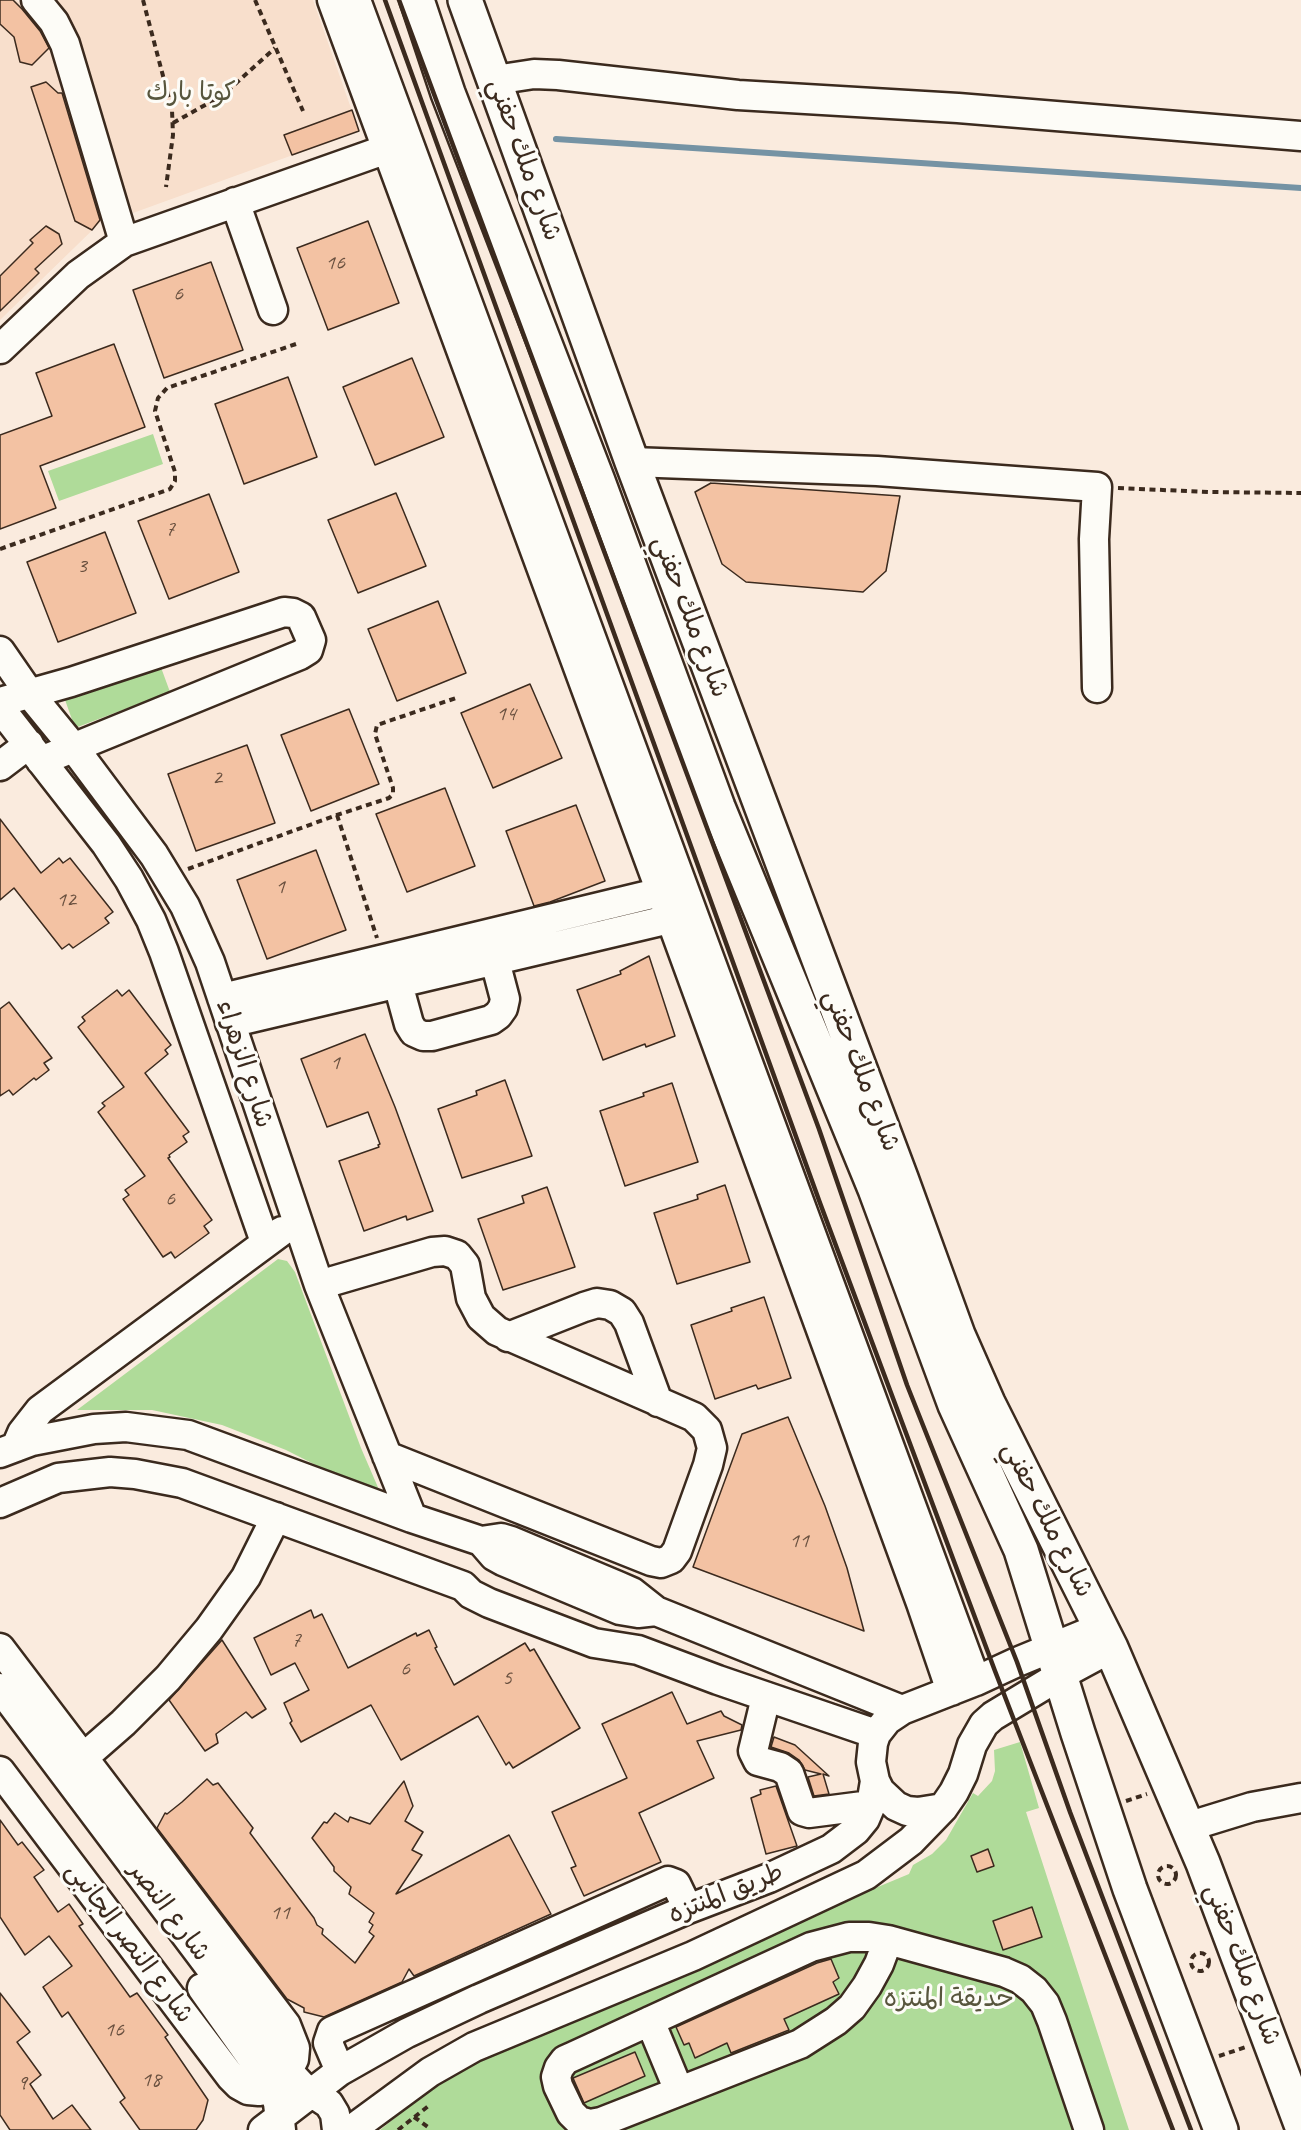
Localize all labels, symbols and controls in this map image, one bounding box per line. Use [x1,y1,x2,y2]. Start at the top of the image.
street label: شارع ملك حفني [480,75,568,245]
park label: كوتا بارك [146,77,236,109]
house number: 16 [325,250,345,276]
house number: 6 [173,281,183,307]
house number: 7 [165,516,175,542]
street label: شارع ملك حفني [645,532,735,702]
house number: 3 [77,553,87,579]
house number: 14 [496,701,516,727]
house number: 2 [212,765,222,791]
house number: 1 [275,874,285,900]
house number: 12 [56,887,76,913]
street label: شارع ملك حفني [816,986,906,1156]
street label: شارع الزهراء [209,996,279,1132]
house number: 1 [330,1050,340,1076]
house number: 6 [165,1186,175,1212]
street label: شارع ملك حفني [994,1437,1100,1603]
house number: 11 [789,1528,809,1554]
house number: 7 [291,1627,301,1653]
house number: 6 [400,1656,410,1682]
house number: 5 [502,1665,512,1691]
street label: شارع النصر الجانبى [58,1856,200,2030]
street label: شارع النصر [121,1856,217,1968]
street label: طريق المنتزه [664,1857,788,1931]
street label: شارع ملك حفني [1197,1880,1287,2050]
house number: 11 [270,1900,290,1926]
park label: حديقة المنتزه [884,1983,1014,2015]
house number: 16 [104,2017,124,2043]
house number: 18 [141,2067,161,2093]
house number: 9 [17,2070,27,2096]

